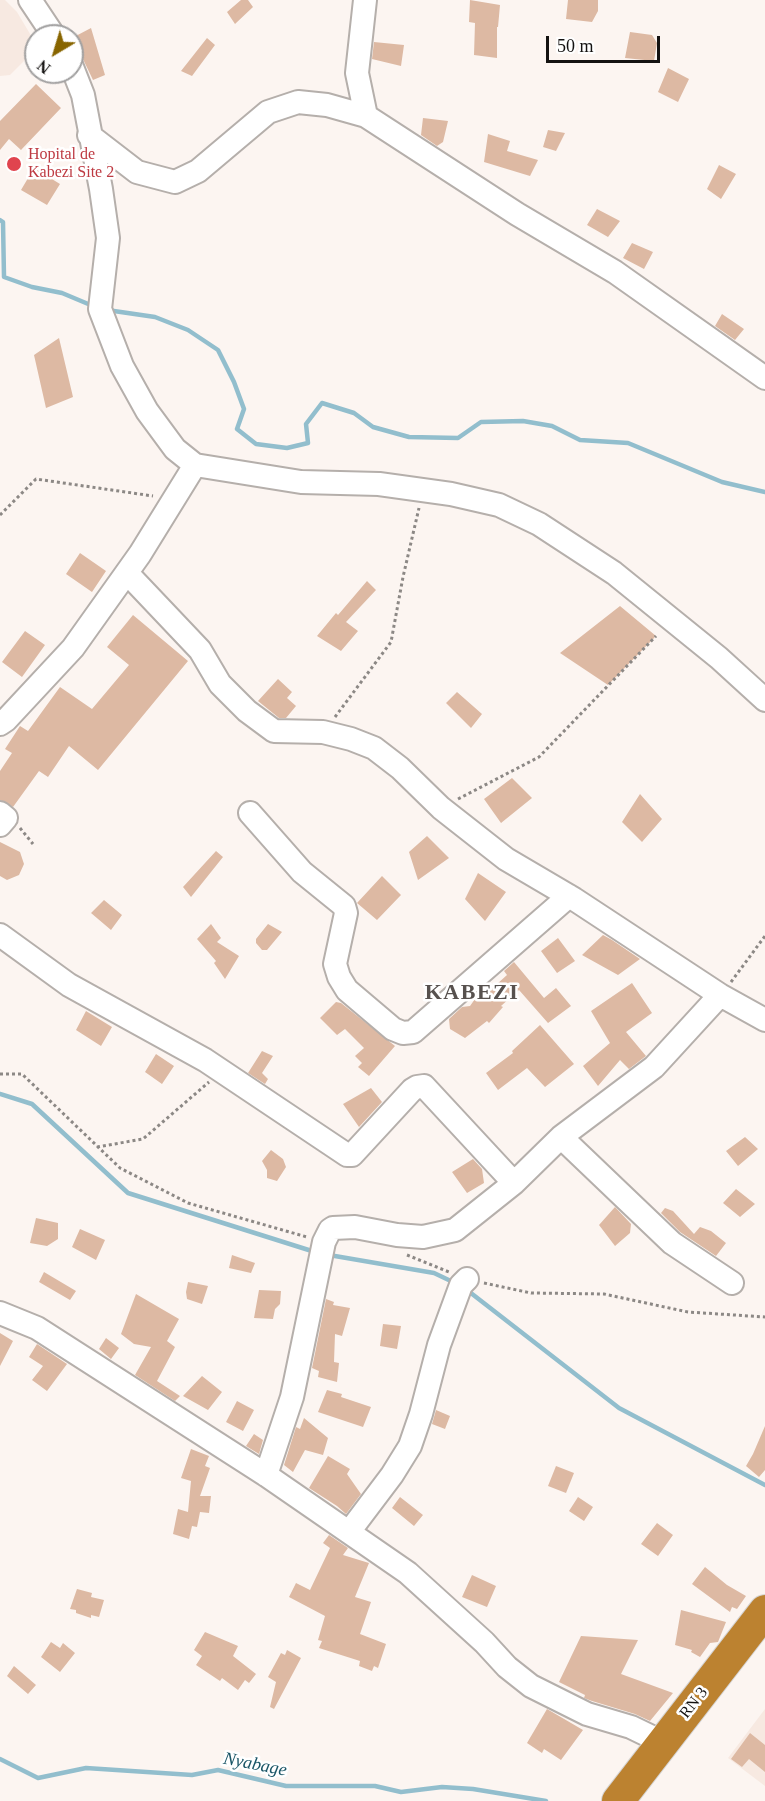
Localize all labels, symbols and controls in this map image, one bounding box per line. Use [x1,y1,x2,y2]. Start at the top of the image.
north arrow [24,24,84,84]
scale bar [549,24,663,62]
text: 50 m [557,36,594,56]
text: N [34,57,54,77]
place label: Hopital de Kabezi Site 2 [28,145,114,183]
marker: Hopital de Kabezi Site 2 [5,155,23,173]
district label: KABEZI [425,980,519,1006]
street label: RN 3 [676,1684,712,1722]
water label: Nyabage [222,1748,288,1782]

